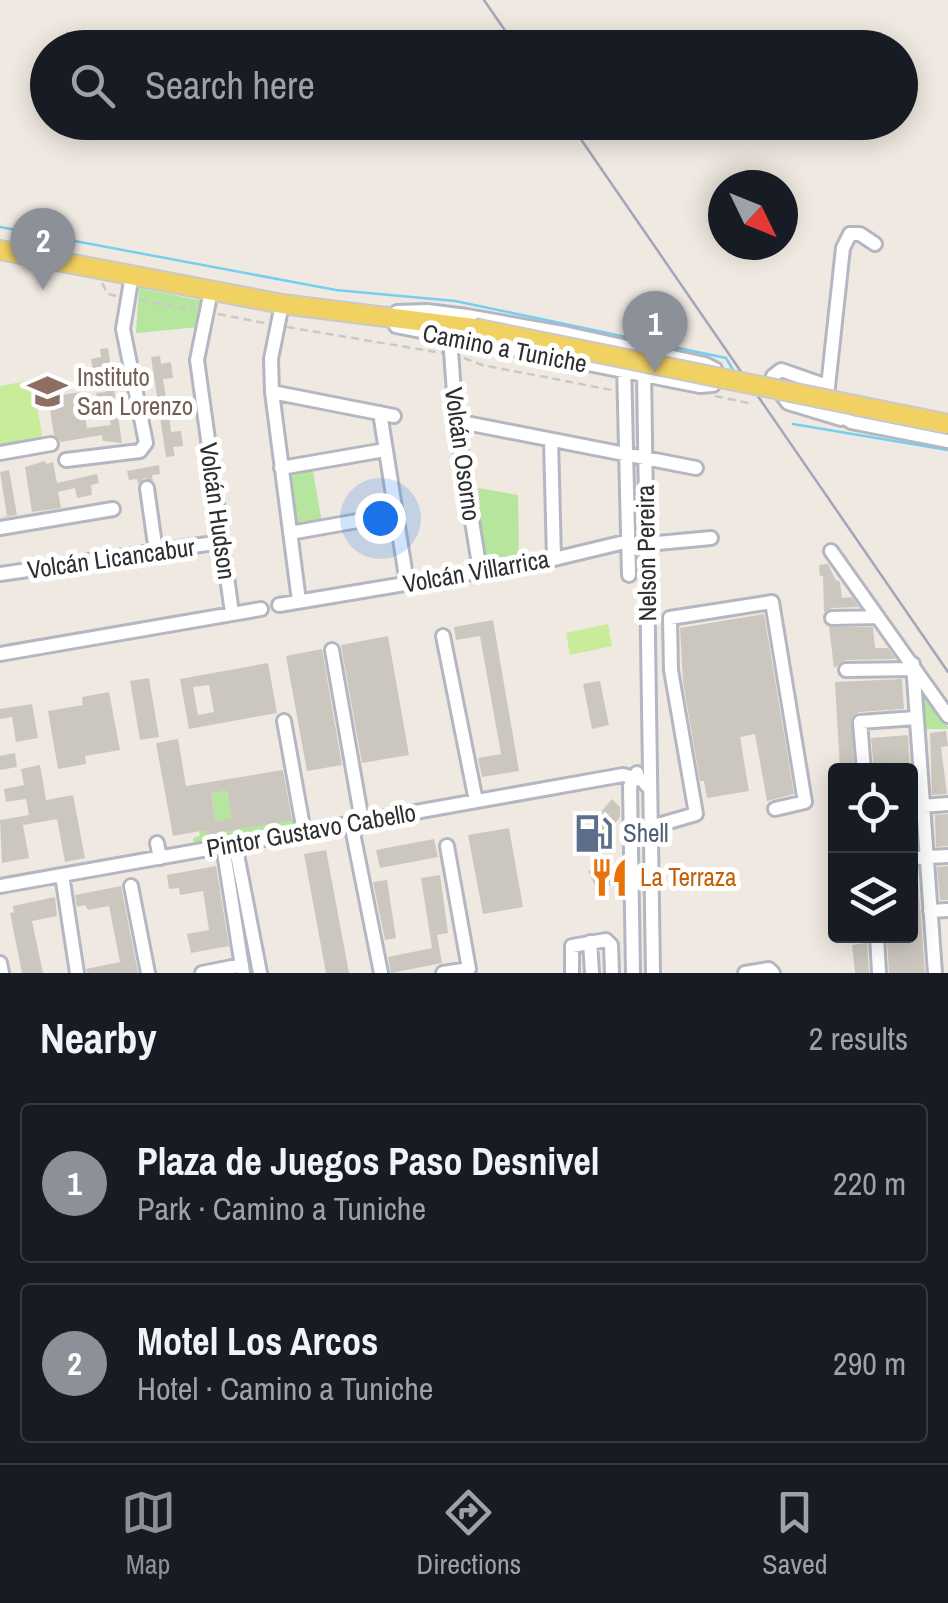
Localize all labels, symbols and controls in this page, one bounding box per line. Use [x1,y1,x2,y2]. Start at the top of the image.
search box [30,30,918,140]
icon: search [65,58,120,113]
text: Search here [145,60,315,111]
north arrow [708,170,798,260]
pin: 2 [10,208,76,290]
pin: 1 [622,290,688,373]
street label: Camino a Tuniche [420,315,590,381]
place label: Instituto San Lorenzo [77,360,193,423]
school or university icon: Instituto San Lorenzo [26,370,68,412]
street label: Volcán Osorno [437,385,489,523]
street label: Volcán Hudson [192,440,244,582]
street label: Nelson Pereira [628,484,664,622]
your location [355,493,406,544]
street label: Volcán Licancabur [25,529,197,587]
street label: Volcán Villarrica [400,541,552,601]
map controls [828,763,918,943]
button: locate [828,763,918,853]
street label: Pintor Gustavo Cabello [204,795,418,865]
fuel station icon: Shell [572,812,614,854]
place label: Shell [623,816,669,850]
button: layers [828,853,918,943]
restaurant icon: La Terraza [589,856,631,898]
place label: La Terraza [640,860,737,894]
text: Nearby [40,1010,157,1066]
text: 2 results [809,1017,908,1060]
text: Plaza de Juegos Paso Desnivel [137,1136,599,1187]
text: 1 [67,1162,82,1205]
text: 220 m [833,1162,906,1205]
text: Park · Camino a Tuniche [137,1187,426,1230]
text: Motel Los Arcos [137,1316,378,1367]
text: 2 [67,1342,82,1385]
text: 290 m [833,1342,906,1385]
text: Hotel · Camino a Tuniche [137,1367,433,1410]
tab: Map [121,1485,176,1583]
tab: Directions [417,1485,521,1583]
tab: Saved [762,1485,827,1583]

